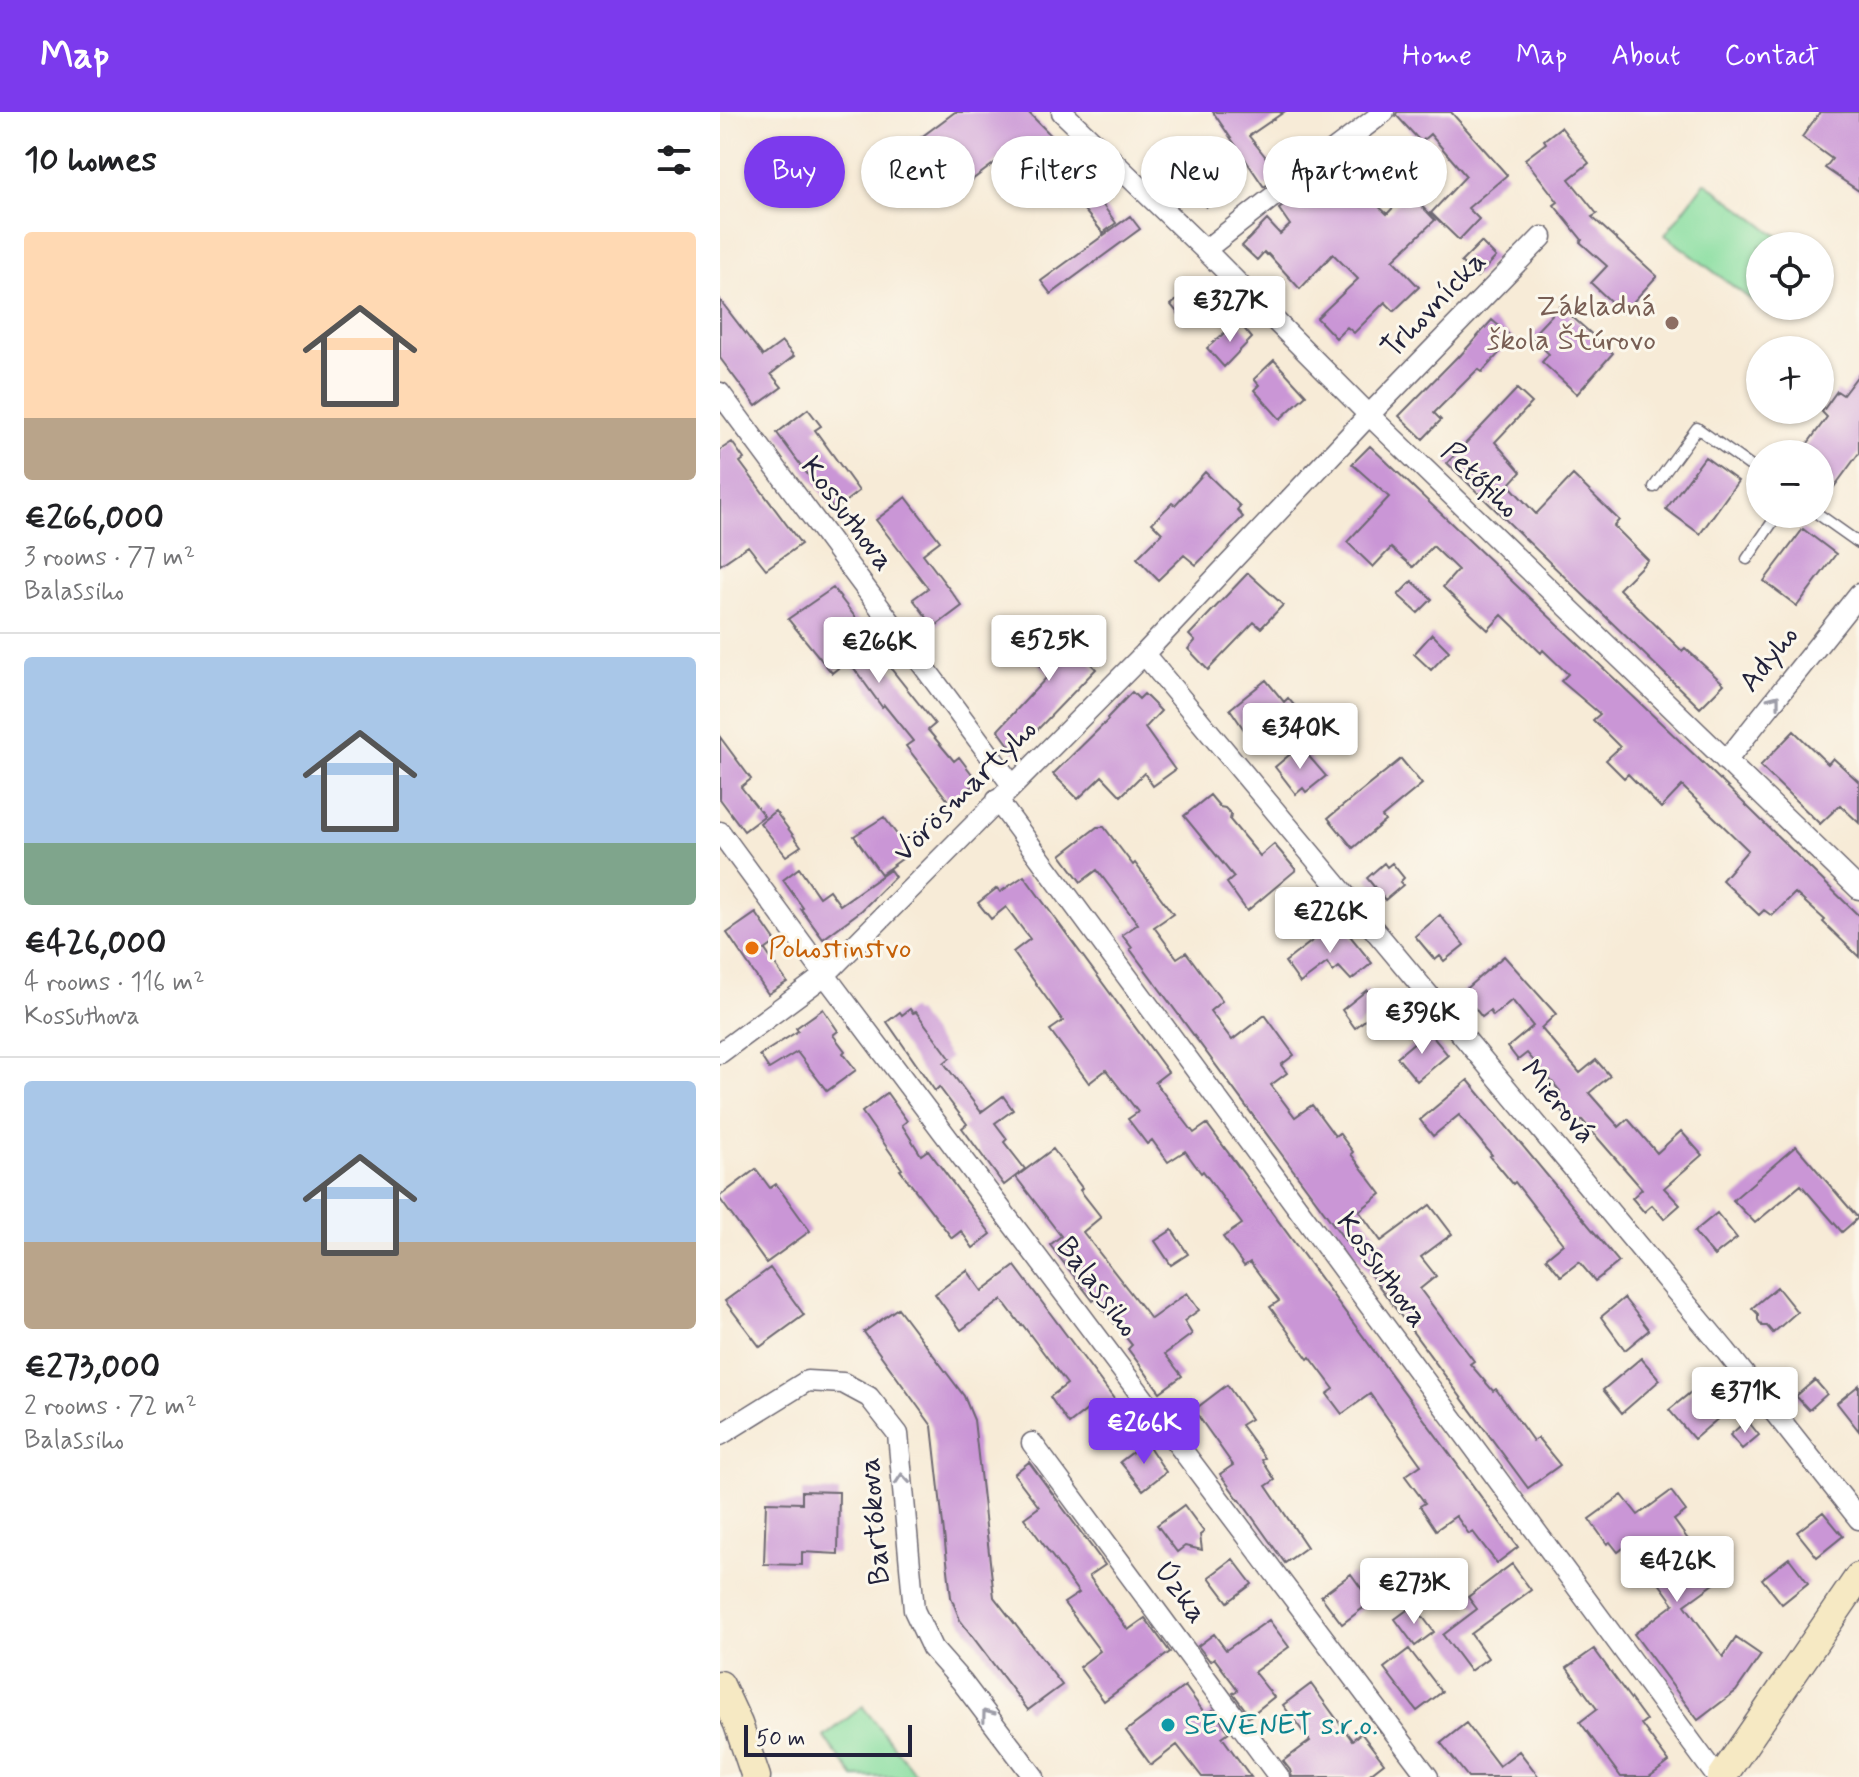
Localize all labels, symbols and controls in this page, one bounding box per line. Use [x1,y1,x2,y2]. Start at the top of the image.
text: Map [40,32,110,81]
text: Home [1402,38,1472,75]
text: Map [1516,38,1567,75]
text: About [1611,38,1680,75]
text: Contact [1724,38,1819,75]
chip: Buy [744,136,845,208]
chip: Rent [861,136,975,208]
chip: Filters [991,136,1125,208]
chip: New [1141,136,1247,208]
chip: Apartment [1263,136,1447,208]
text: 10 homes [24,138,157,183]
icon: filters [652,138,696,182]
map controls [1746,232,1834,528]
button: locate [1746,232,1834,320]
street label: Trhovnícka [1373,243,1495,367]
pin: €327K [1174,276,1286,344]
icon: home [288,284,432,428]
text: €327K [1192,285,1268,319]
place label: Základná škola Štúrovo [1487,287,1656,360]
marker: Základná škola Štúrovo [1663,314,1681,332]
button: + [1746,336,1834,424]
street label: Petőfiho [1432,433,1528,527]
button: − [1746,440,1834,528]
street label: Kossuthova [791,449,903,579]
text: €266,000 [24,496,164,541]
text: 3 rooms · 77 m² [24,541,195,575]
text: Balassiho [24,575,124,609]
pin: €525K [993,615,1105,683]
pin: €266K [823,617,935,685]
street label: Adyho [1731,617,1807,701]
text: €525K [1009,624,1089,658]
text: €266K [842,626,916,660]
one-way arrow [1765,694,1779,709]
pin: €340K [1244,703,1356,771]
icon: home [288,709,432,853]
street label: Vörösmartyho [885,711,1045,871]
text: €340K [1261,712,1339,746]
pin: €226K [1274,887,1386,955]
text: €226K [1293,896,1367,930]
text: €426,000 [24,921,166,966]
place label: Pohostinstvo [768,929,912,968]
marker: Pohostinstvo [743,939,761,957]
text: 4 rooms · 116 m² [24,966,205,1000]
pin: €396K [1366,988,1478,1056]
text: €396K [1385,997,1459,1031]
text: Kossuthova [24,1000,140,1034]
street label: Mierová [1511,1052,1605,1152]
icon: home [288,1133,432,1277]
street label: Kossuthova [1327,1204,1437,1336]
street label: Balassiho [1047,1229,1147,1345]
text: €273,000 [24,1345,160,1390]
pin: €371K [1689,1367,1801,1435]
text: €371K [1710,1376,1780,1410]
text: 2 rooms · 72 m² [24,1390,197,1424]
pin: €266K [1088,1398,1200,1466]
text: €266K [1107,1407,1181,1441]
text: Balassiho [24,1424,124,1458]
street label: Bartókova [850,1456,900,1586]
one-way arrow [894,1472,911,1485]
pin: €426K [1621,1536,1733,1604]
text: €426K [1639,1545,1715,1579]
street label: Úzka [1144,1553,1216,1631]
pin: €273K [1358,1558,1470,1626]
text: €273K [1378,1567,1450,1601]
place label: SEVENET s.r.o. [1184,1706,1378,1745]
one-way arrow [982,1709,996,1724]
marker: SEVENET s.r.o. [1159,1716,1177,1734]
scale bar [744,1721,912,1757]
text: 50 m [756,1725,805,1753]

